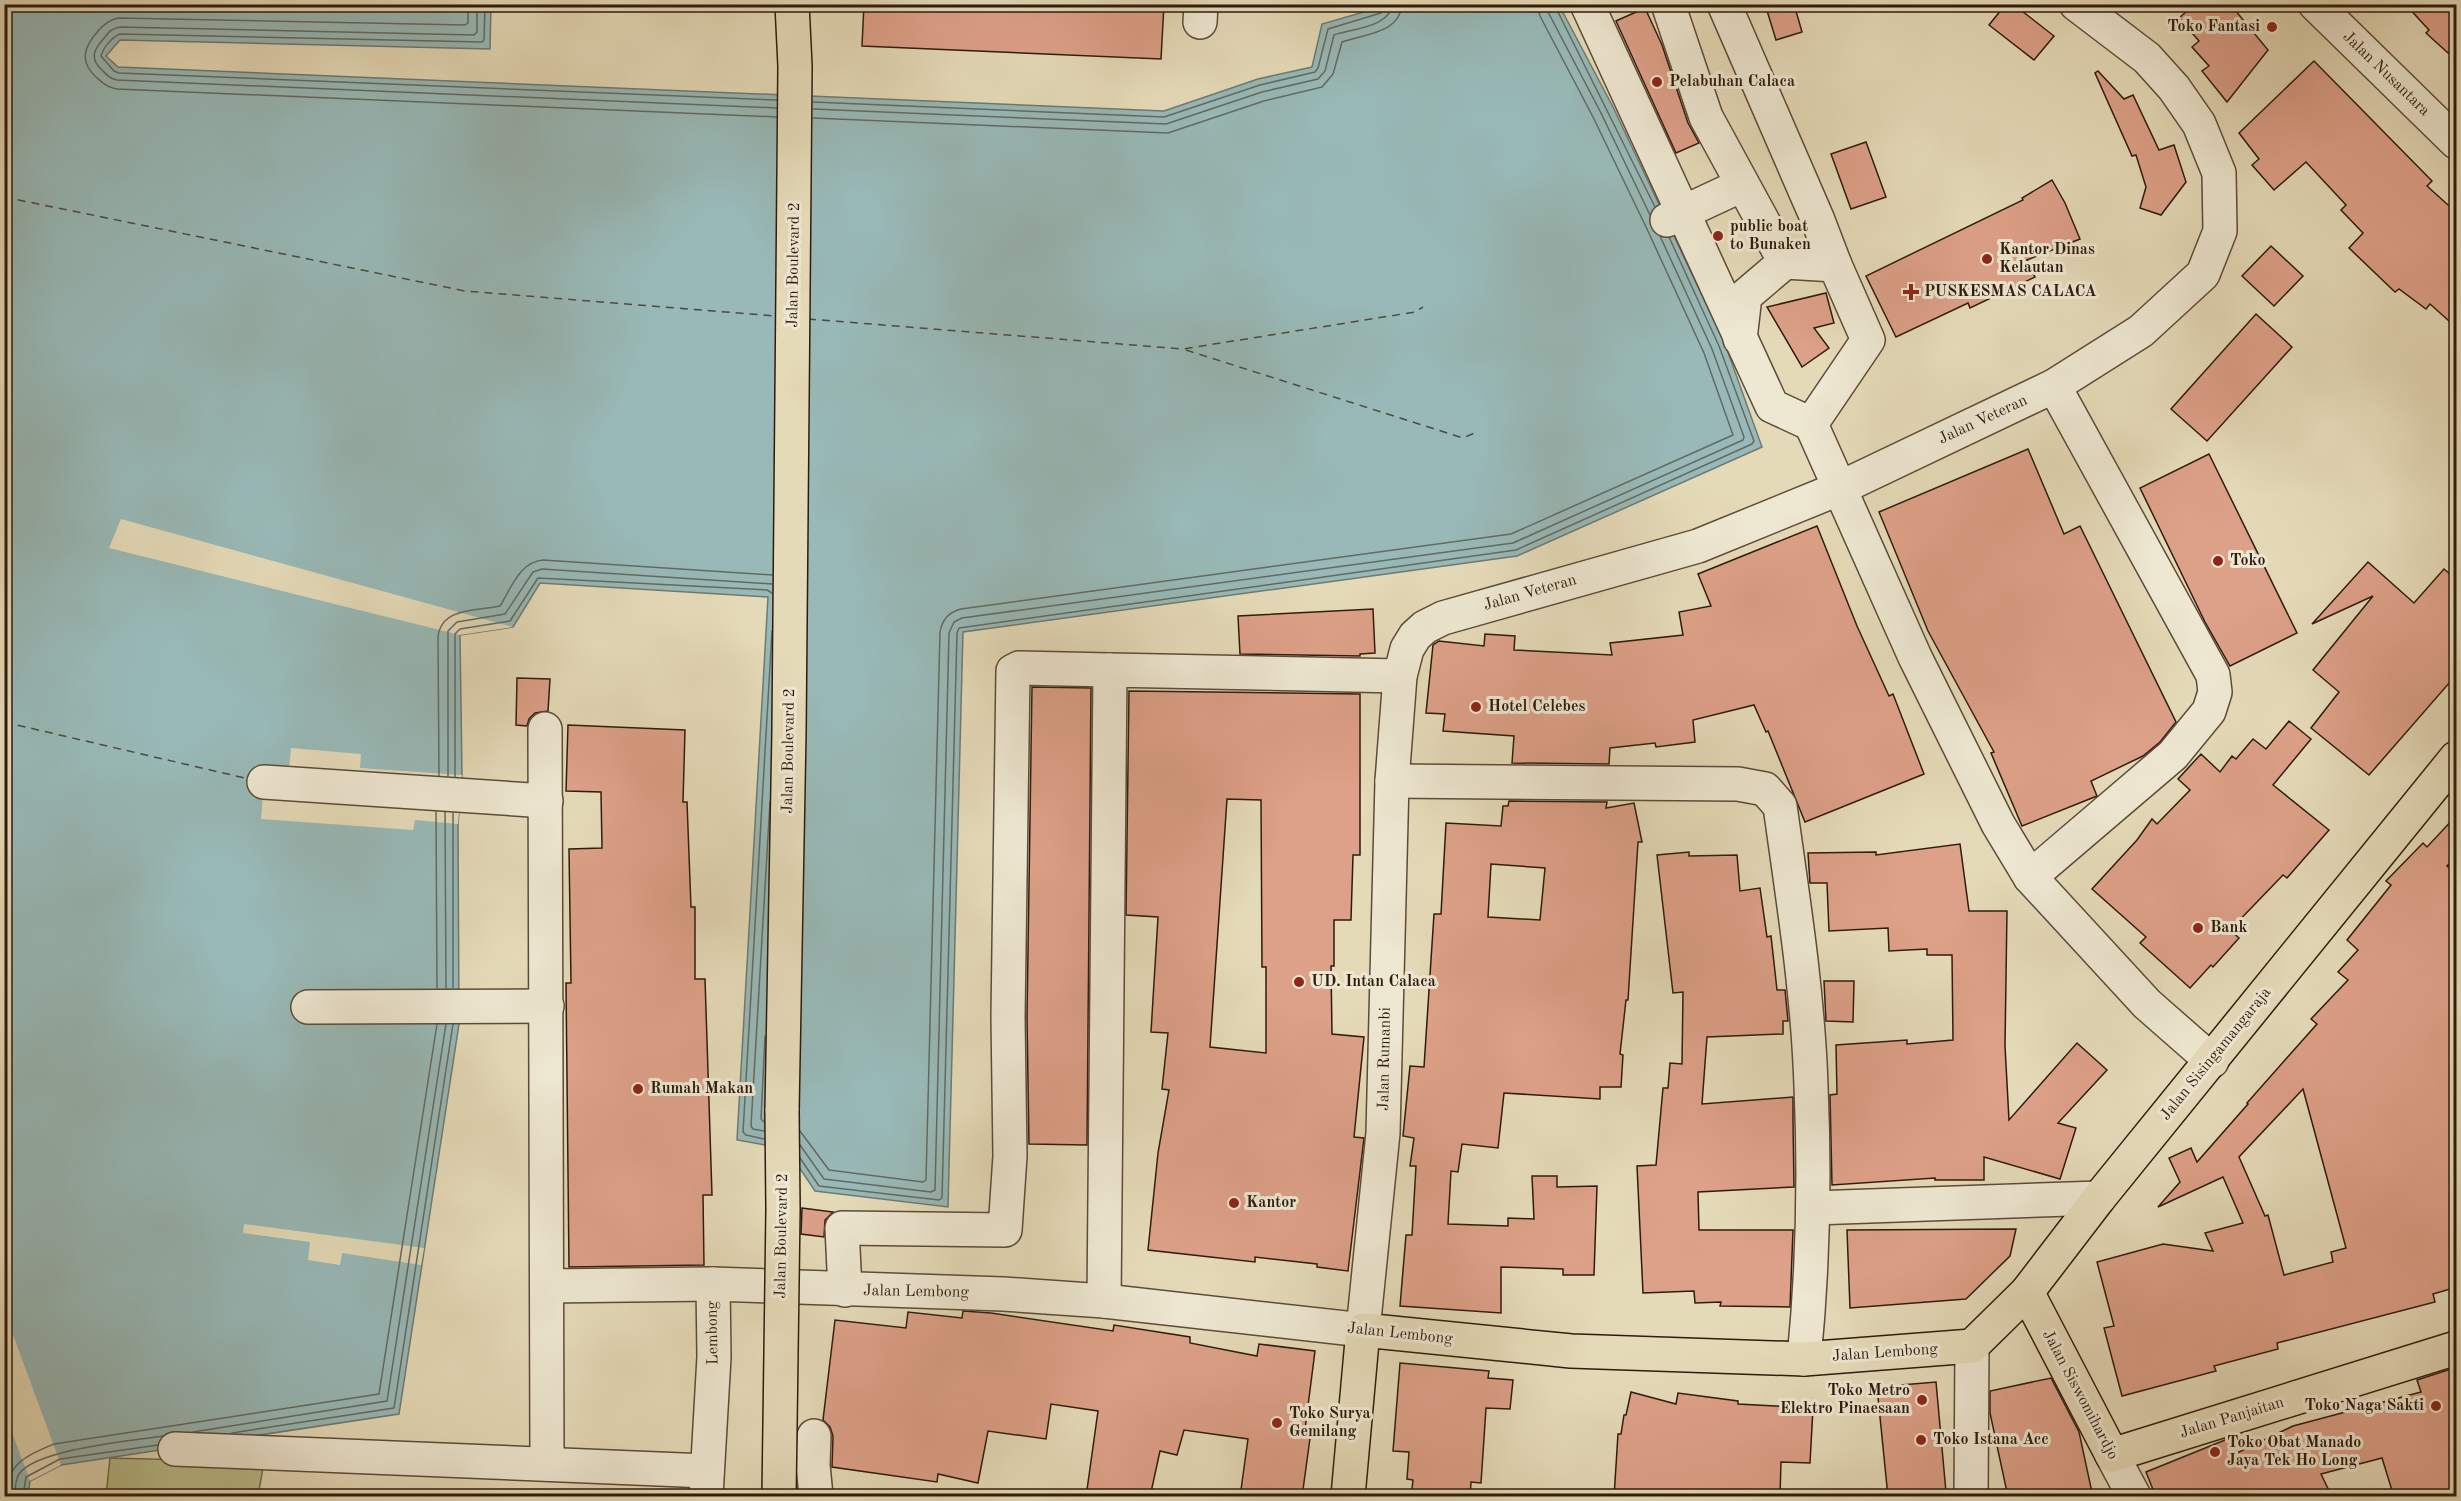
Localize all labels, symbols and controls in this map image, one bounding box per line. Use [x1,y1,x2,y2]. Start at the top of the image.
place label: Toko Fantasi [2167,19,2260,35]
marker: Toko Fantasi [2265,20,2279,34]
street label: Jalan Nusantara [2339,29,2433,119]
place label: Pelabuhan Calaca [1669,74,1795,90]
marker: Pelabuhan Calaca [1650,75,1664,89]
street label: Jalan Boulevard 2 [785,202,803,328]
place label: public boat to Bunaken [1730,219,1811,253]
marker: public boat to Bunaken [1711,229,1725,243]
place label: Kantor Dinas Kelautan [1999,242,2095,276]
marker: Kantor Dinas Kelautan [1980,252,1994,266]
marker: PUSKESMAS CALACA [1902,283,1920,301]
place label: PUSKESMAS CALACA [1924,284,2097,300]
street label: Jalan Veteran [1936,392,2030,448]
place label: Toko [2230,553,2266,569]
marker: Toko [2211,554,2225,568]
street label: Jalan Veteran [1482,572,1579,614]
street label: Jalan Boulevard 2 [780,688,798,814]
place label: Hotel Celebes [1488,699,1586,715]
marker: Hotel Celebes [1469,700,1483,714]
place label: Bank [2210,920,2247,936]
marker: Bank [2191,921,2205,935]
place label: UD. Intan Calaca [1311,974,1436,990]
marker: UD. Intan Calaca [1292,975,1306,989]
street label: Jalan Sisingamangaraja [2158,984,2274,1123]
street label: Jalan Rumanbi [1376,1007,1394,1111]
place label: Rumah Makan [650,1081,753,1097]
marker: Rumah Makan [631,1082,645,1096]
street label: Jalan Boulevard 2 [773,1173,791,1299]
place label: Kantor [1246,1195,1296,1211]
marker: Kantor [1227,1196,1241,1210]
street label: Jalan Lembong [863,1283,970,1301]
street label: Lembong [704,1300,722,1365]
street label: Jalan Lembong [1346,1320,1454,1348]
street label: Jalan Siswomihardjo [2039,1328,2121,1462]
street label: Jalan Lembong [1832,1341,1939,1365]
place label: Toko Metro Elektro Pinaesaan [1780,1383,1910,1417]
marker: Toko Metro Elektro Pinaesaan [1915,1393,1929,1407]
street label: Jalan Panjaitan [2178,1394,2286,1441]
place label: Toko Naga Sakti [2305,1398,2424,1414]
marker: Toko Naga Sakti [2429,1399,2443,1413]
place label: Toko Surya Gemilang [1289,1406,1371,1440]
marker: Toko Surya Gemilang [1270,1416,1284,1430]
place label: Toko Istana Acc [1933,1432,2049,1448]
marker: Toko Istana Acc [1914,1433,1928,1447]
place label: Toko Obat Manado Jaya Tek Ho Long [2227,1435,2361,1469]
marker: Toko Obat Manado Jaya Tek Ho Long [2208,1445,2222,1459]

